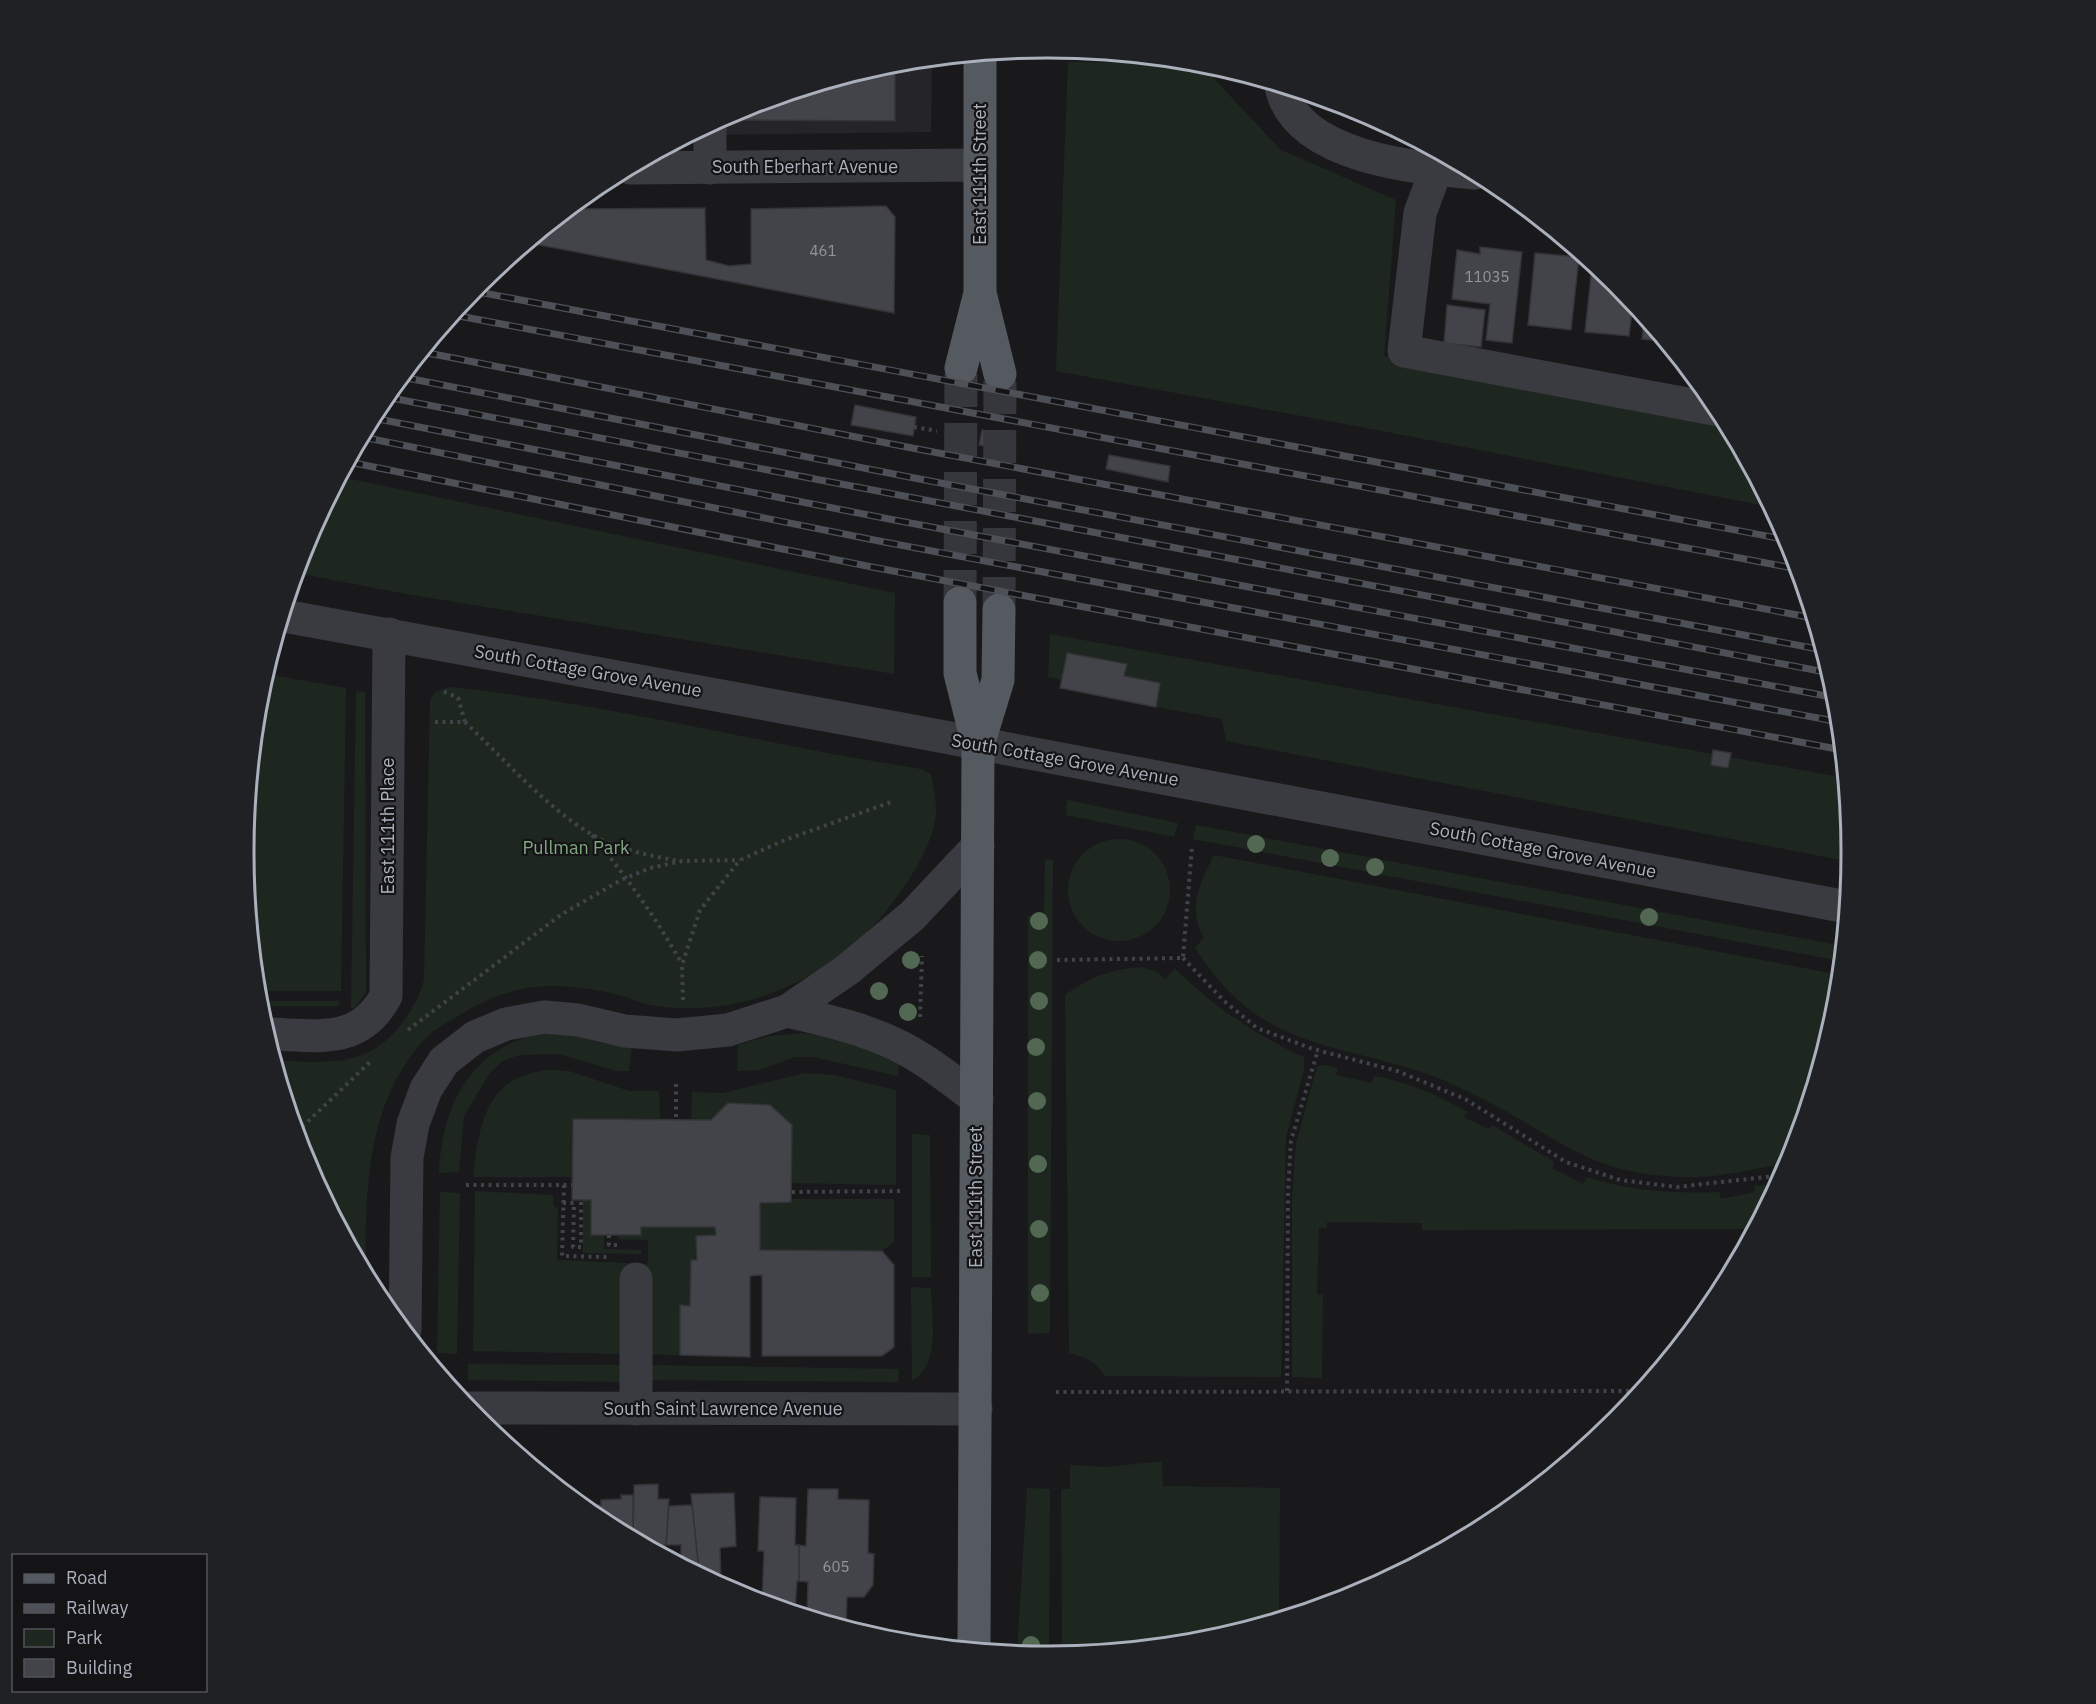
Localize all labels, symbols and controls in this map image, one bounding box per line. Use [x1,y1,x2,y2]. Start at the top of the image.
street label: East 111th Street [968,103,991,245]
street label: South Eberhart Avenue [712,155,898,178]
house number: 461 [809,241,837,260]
house number: 11035 [1464,267,1510,286]
street label: South Cottage Grove Avenue [473,639,704,702]
street label: South Cottage Grove Avenue [950,728,1181,791]
street label: East 111th Place [376,758,399,894]
street label: South Cottage Grove Avenue [1428,816,1658,883]
park label: Pullman Park [522,836,630,859]
street label: East 111th Street [964,1126,987,1268]
street label: South Saint Lawrence Avenue [603,1397,843,1420]
legend [12,1554,207,1692]
house number: 605 [822,1557,850,1576]
text: Road [66,1566,107,1589]
text: Railway [66,1596,128,1619]
text: Park [66,1626,103,1649]
text: Building [66,1656,133,1679]

